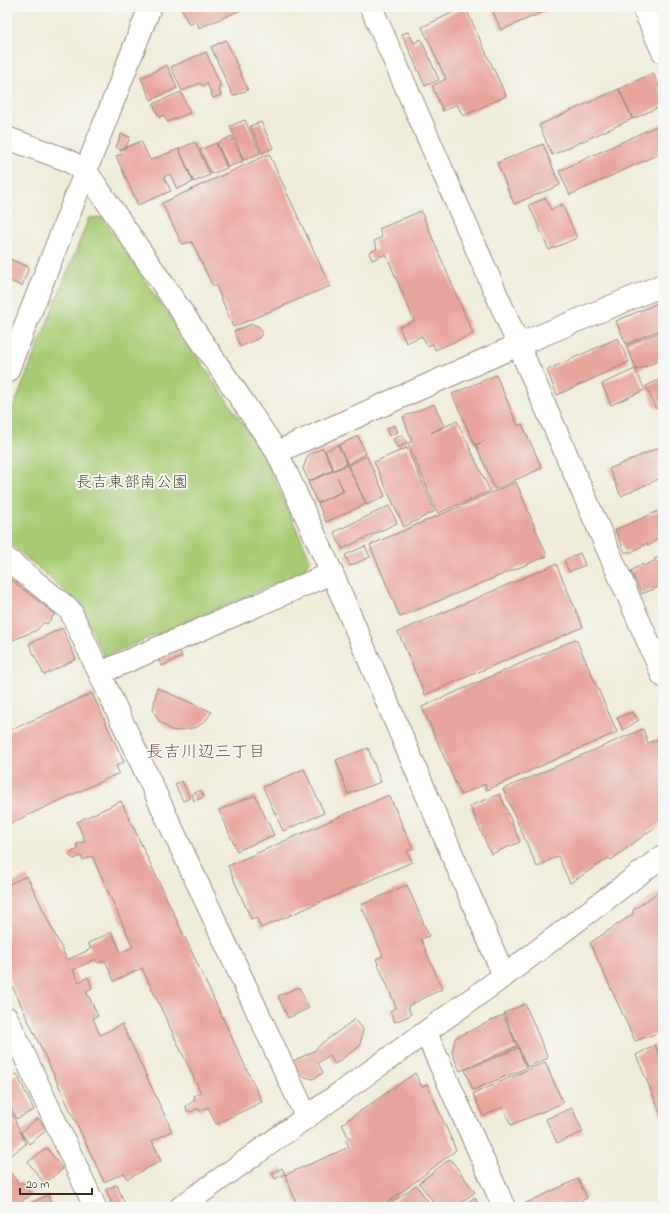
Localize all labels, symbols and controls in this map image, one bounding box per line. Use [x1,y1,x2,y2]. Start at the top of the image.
park label: 長吉東部南公園 [76,471,188,495]
district label: 長吉川辺三丁目 [147,740,266,765]
scale bar [20,1170,92,1196]
text: 20 m [26,1176,49,1194]

